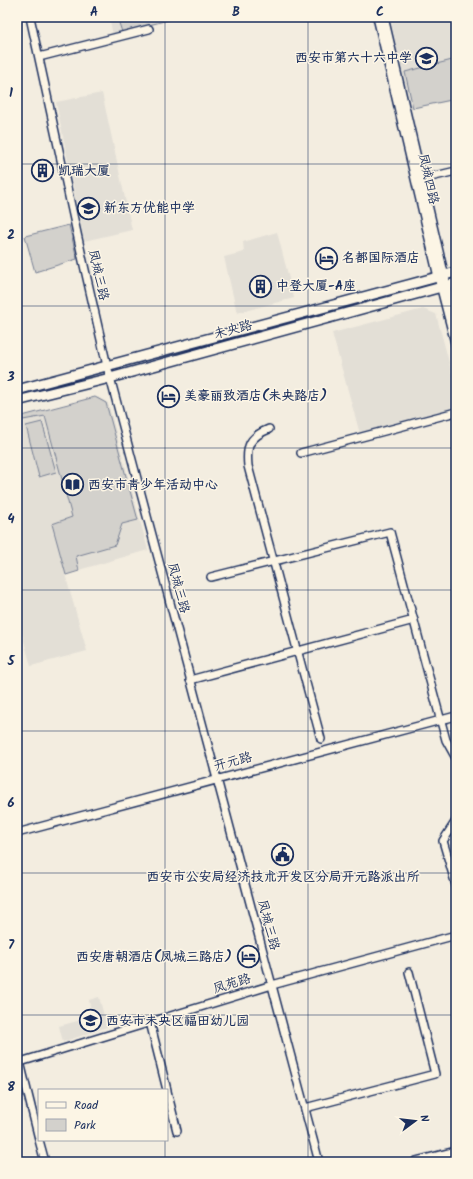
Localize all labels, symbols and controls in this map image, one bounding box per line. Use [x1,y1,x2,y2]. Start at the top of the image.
text: A [90,2,98,23]
text: B [232,2,240,23]
text: C [376,2,384,23]
school or university icon: 西安市第六十六中学 [414,45,440,71]
place label: 西安市第六十六中学 [295,48,412,69]
text: 1 [9,83,13,104]
street label: 凤城四路 [412,151,444,207]
building icon: 凯瑞大厦 [30,158,56,184]
place label: 凯瑞大厦 [58,161,110,182]
school or university icon: 新东方优能中学 [76,195,102,221]
place label: 新东方优能中学 [104,198,195,219]
text: 2 [7,225,15,246]
hotel icon: 名都国际酒店 [313,245,339,271]
street label: 凤城三路 [82,247,114,303]
place label: 名都国际酒店 [342,248,420,269]
building icon: 中登大厦-A座 [247,273,273,299]
place label: 中登大厦-A座 [276,276,356,297]
street label: 未央路 [211,315,255,345]
text: 3 [6,367,15,388]
hotel icon: 美豪丽致酒店(未央路店) [156,383,182,409]
place label: 美豪丽致酒店(未央路店) [184,386,327,407]
library icon: 西安市青少年活动中心 [60,472,86,498]
place label: 西安市青少年活动中心 [88,475,218,496]
text: 4 [7,509,15,530]
street label: 凤城三路 [161,560,195,616]
text: 5 [7,651,16,672]
street label: 开元路 [211,747,255,777]
text: 6 [7,793,15,814]
public building icon: 西安市公安局经济技术开发区分局开元路派出所 [270,842,296,868]
place label: 西安市公安局经济技术开发区分局开元路派出所 [146,867,420,888]
street label: 凤城三路 [251,897,285,953]
text: 7 [8,935,15,956]
hotel icon: 西安唐朝酒店(凤城三路店) [235,944,261,970]
place label: 西安唐朝酒店(凤城三路店) [76,947,232,968]
street label: 凤苑路 [210,968,254,1000]
school or university icon: 西安市未央区福田幼儿园 [78,1008,104,1034]
place label: 西安市未央区福田幼儿园 [106,1011,249,1032]
text: 8 [7,1077,15,1098]
legend [38,1089,168,1141]
text: Road [74,1096,99,1115]
north arrow [395,1101,435,1141]
text: N [414,1113,433,1124]
text: Park [74,1116,96,1135]

